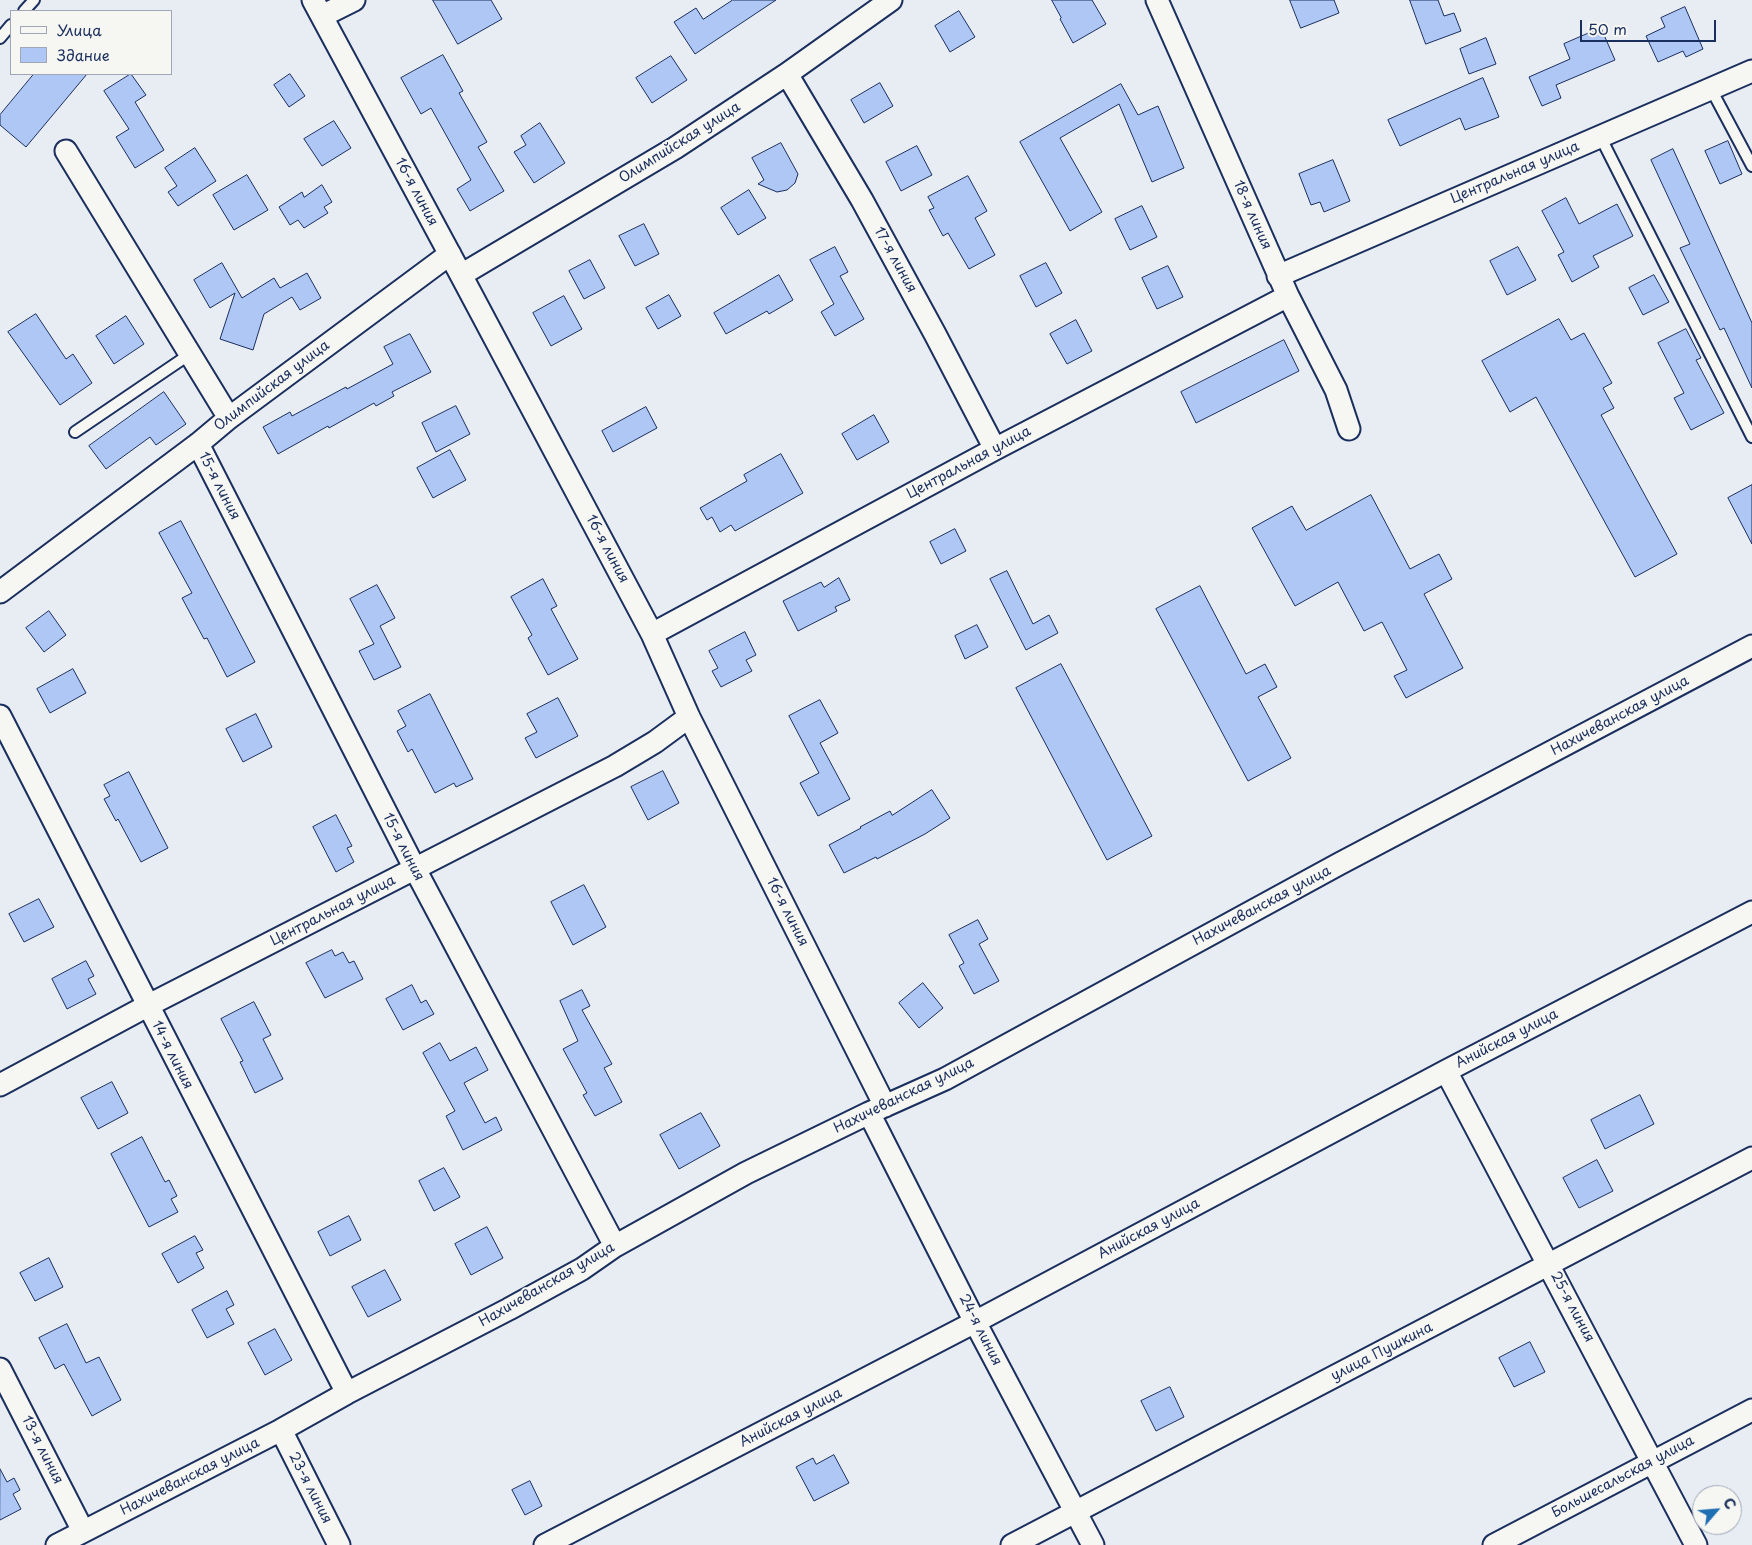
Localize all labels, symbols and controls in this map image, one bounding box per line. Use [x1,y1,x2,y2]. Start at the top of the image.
legend [10,10,172,75]
scale bar [1582,10,1718,42]
text: 50 m [1588,17,1627,40]
text: Улица [57,18,102,41]
text: Здание [57,43,110,66]
street label: Олимпийская улица [616,99,744,187]
street label: Центральная улица [1448,138,1582,208]
street label: 16-я линия [391,155,441,229]
street label: 18-я линия [1229,178,1275,252]
street label: 17-я линия [870,224,920,296]
street label: Олимпийская улица [211,337,333,435]
street label: Центральная улица [904,423,1034,503]
street label: 15-я линия [195,449,243,523]
street label: 16-я линия [582,512,632,586]
street label: Нахичеванская улица [1548,672,1692,760]
street label: 15-я линия [379,810,427,884]
street label: Нахичеванская улица [1190,862,1334,950]
street label: Центральная улица [268,872,398,950]
street label: 16-я линия [762,875,812,949]
street label: Анийская улица [1453,1006,1561,1072]
street label: 14-я линия [148,1018,196,1092]
street label: Нахичеванская улица [831,1055,977,1137]
street label: Анийская улица [1095,1195,1203,1263]
street label: Нахичеванская улица [476,1239,618,1331]
street label: 25-я линия [1546,1269,1598,1345]
street label: 24-я линия [955,1292,1005,1368]
street label: улица Пушкина [1328,1319,1436,1385]
street label: Анийская улица [737,1385,845,1451]
street label: 13-я линия [18,1413,66,1487]
street label: Большесальская улица [1549,1432,1697,1522]
street label: Нахичеванская улица [118,1435,262,1519]
street label: 23-я линия [285,1449,335,1527]
north arrow [1692,1485,1742,1535]
text: С [1718,1494,1742,1513]

